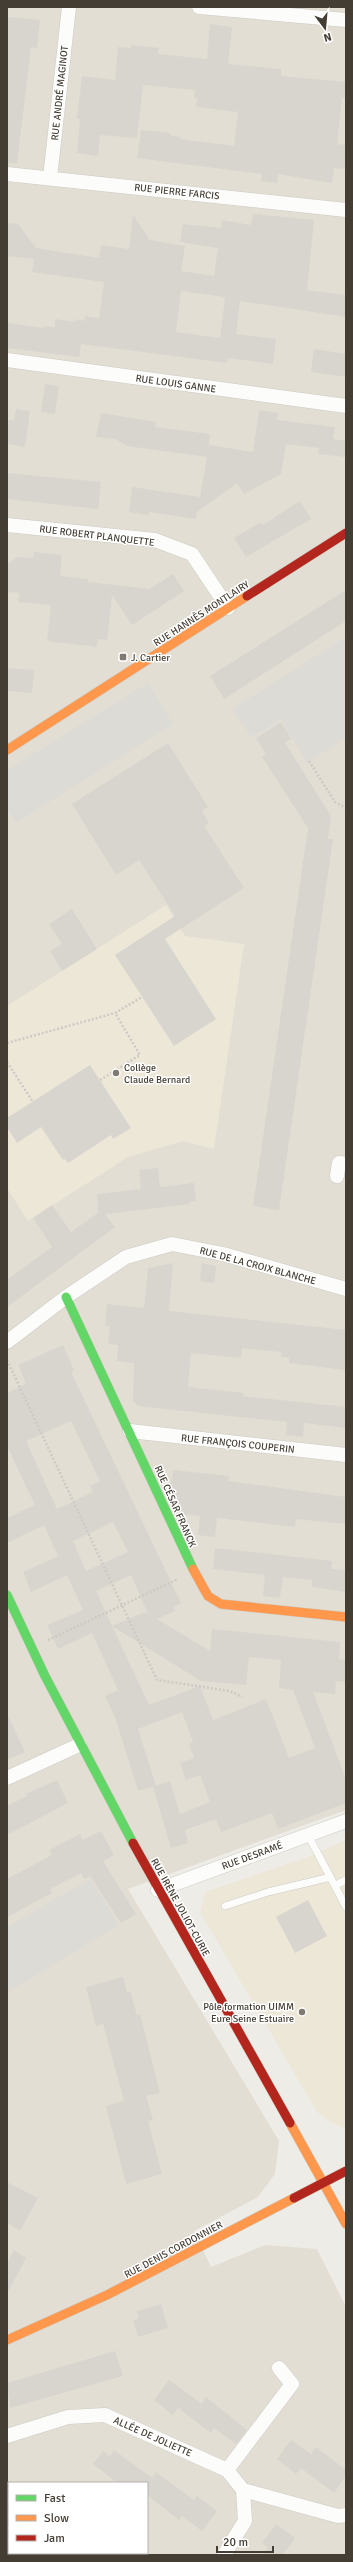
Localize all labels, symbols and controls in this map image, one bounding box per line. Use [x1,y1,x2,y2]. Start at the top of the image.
north arrow [305,8,345,48]
text: N [322,30,333,44]
street label: RUE ANDRÉ MAGINOT [48,45,71,141]
street label: RUE PIERRE FARCIS [134,182,221,202]
street label: RUE LOUIS GANNE [135,372,217,396]
street label: RUE ROBERT PLANQUETTE [39,523,155,549]
street label: RUE HANNÈS MONTLAIRY [151,578,252,649]
marker: J. Cartier [118,652,128,662]
place label: J. Cartier [131,652,170,664]
place label: Collège Claude Bernard [124,1062,190,1086]
marker: Collège Claude Bernard [111,1068,121,1078]
street label: RUE DE LA CROIX BLANCHE [198,1245,318,1287]
street label: RUE FRANÇOIS COUPERIN [181,1432,295,1456]
street label: RUE CÉSAR FRANCK [152,1463,199,1549]
street label: RUE DESRAMÉ [220,1838,285,1873]
street label: RUE IRÈNE JOLIOT-CURIE [148,1856,213,1959]
place label: Pôle formation UIMM Eure Seine Estuaire [203,2001,294,2025]
marker: Pôle formation UIMM Eure Seine Estuaire [297,2007,307,2017]
street label: RUE DENIS CORDONNIER [122,2219,225,2281]
street label: ALLÉE DE JOLIETTE [111,2413,194,2460]
legend [8,2482,148,2554]
text: Fast [44,2491,65,2506]
text: Slow [44,2511,69,2526]
scale bar [217,2528,273,2554]
text: Jam [44,2531,65,2546]
text: 20 m [223,2535,248,2550]

